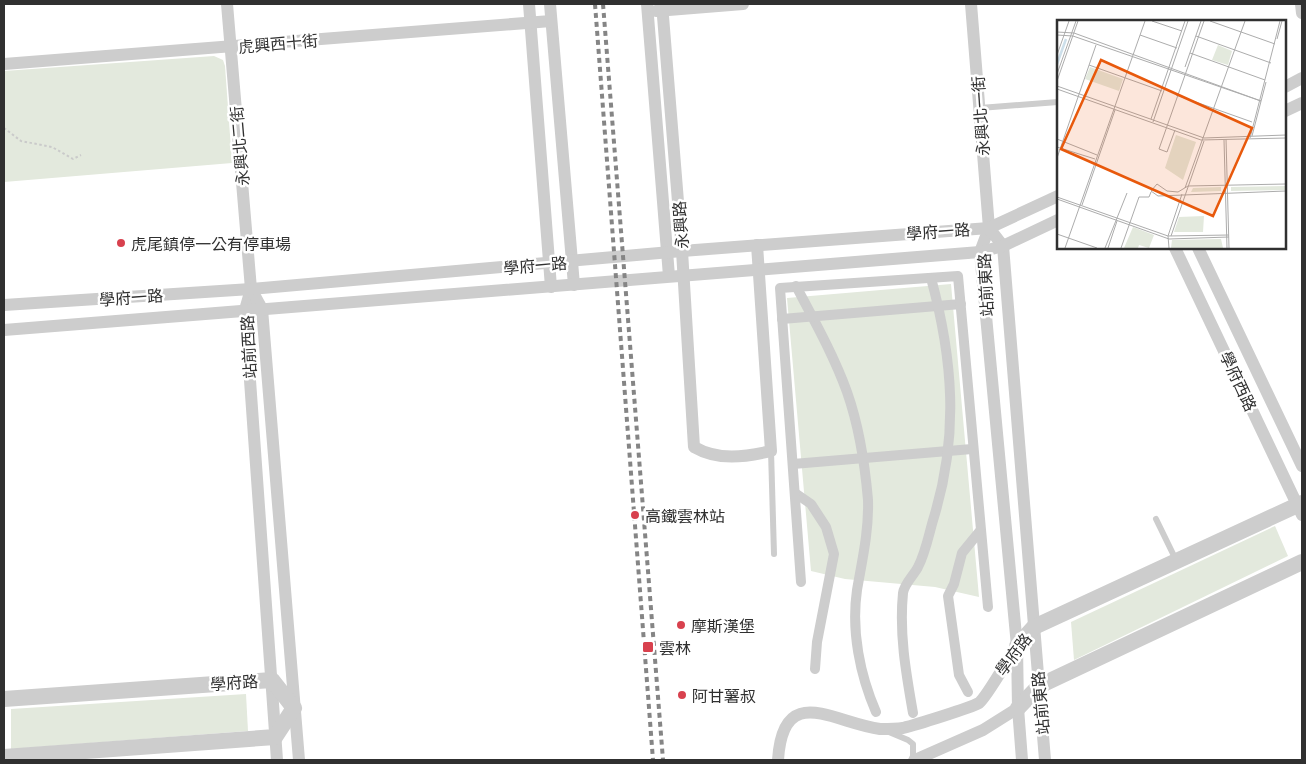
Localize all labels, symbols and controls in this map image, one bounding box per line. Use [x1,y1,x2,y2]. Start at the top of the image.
inset map [1057,20,1286,249]
street label: 虎興西十街 [237,30,319,56]
street label: 永興北一街 [968,75,992,157]
street label: 永興北二街 [226,105,252,187]
street label: 永興路 [669,200,691,250]
street label: 學府一路 [905,219,971,243]
place label: 虎尾鎮停一公有停車場 [131,234,291,253]
marker: 虎尾鎮停一公有停車場 [115,237,127,249]
street label: 學府一路 [502,253,568,277]
street label: 站前東路 [974,253,996,317]
street label: 學府一路 [98,285,164,309]
street label: 站前西路 [237,315,259,379]
street label: 學府西路 [1217,348,1261,414]
place label: 高鐵雲林站 [645,506,725,525]
marker: 高鐵雲林站 [629,509,641,521]
place label: 摩斯漢堡 [691,616,755,635]
marker: 摩斯漢堡 [675,619,687,631]
street label: 學府路 [991,629,1035,679]
place label: 雲林 [659,638,691,657]
marker: 雲林 [641,640,655,654]
street label: 站前東路 [1028,670,1052,736]
street label: 學府路 [209,671,259,693]
place label: 阿甘薯叔 [692,686,756,705]
marker: 阿甘薯叔 [676,689,688,701]

